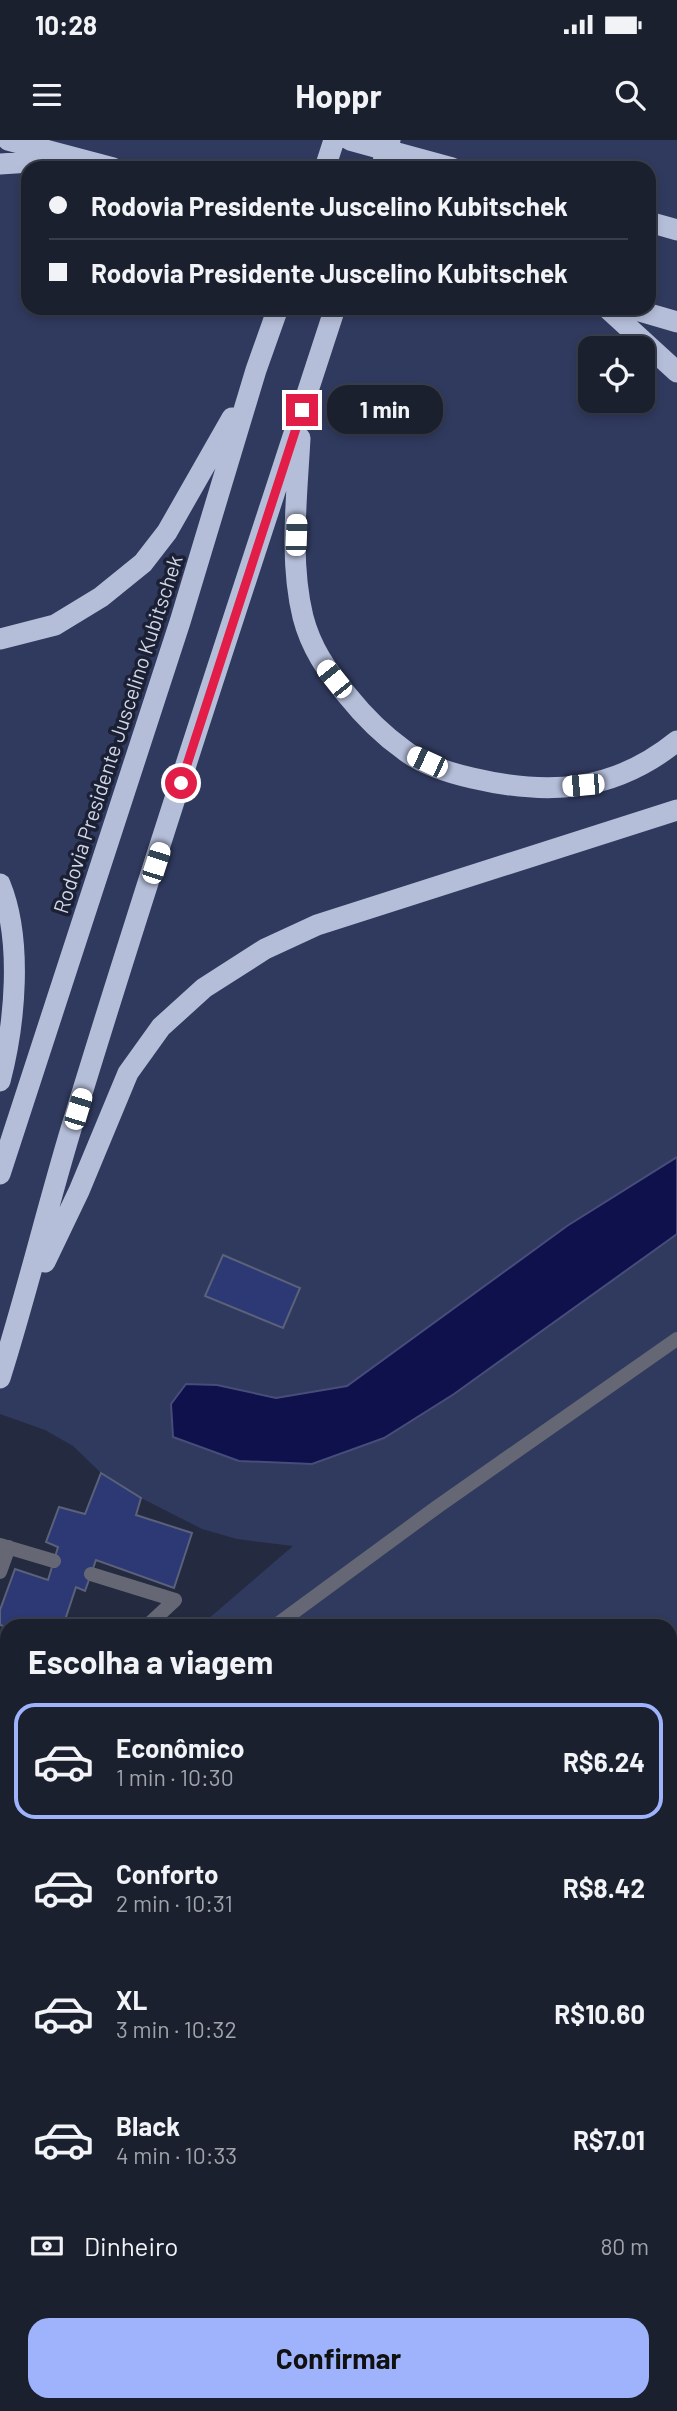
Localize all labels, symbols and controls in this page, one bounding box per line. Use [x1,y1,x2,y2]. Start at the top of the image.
text: 10:28 [35,9,97,40]
icon: menu [28,76,66,114]
text: Hoppr [295,76,382,114]
icon: search [611,76,649,114]
text: Rodovia Presidente Juscelino Kubitschek [91,190,568,221]
text: Rodovia Presidente Juscelino Kubitschek [91,257,568,288]
map controls [578,336,655,413]
button: locate [578,336,655,413]
callout: 1 min [326,386,442,434]
route end [286,394,318,426]
text: 1 min [360,395,410,423]
car [285,514,308,556]
street label: Rodovia Presidente Juscelino Kubitschek [47,552,187,916]
car [313,656,356,702]
car [404,744,451,780]
route start [165,767,197,799]
car [562,773,605,797]
car [140,840,173,886]
car [62,1086,95,1132]
text: Escolha a viagem [28,1642,273,1680]
icon: car [32,1730,95,1793]
text: Econômico [116,1732,245,1763]
text: R$6.24 [563,1746,645,1777]
text: 1 min · 10:30 [116,1763,234,1791]
icon: car [32,1856,95,1919]
text: Conforto [116,1858,219,1889]
text: R$8.42 [563,1872,645,1903]
text: 2 min · 10:31 [116,1889,233,1917]
icon: car [32,1982,95,2045]
text: XL [116,1984,147,2015]
text: R$10.60 [554,1998,645,2029]
text: 3 min · 10:32 [116,2015,237,2043]
icon: car [32,2108,95,2171]
text: Black [116,2110,180,2141]
text: R$7.01 [573,2124,645,2155]
text: 4 min · 10:33 [116,2141,237,2169]
icon: cash [28,2227,66,2265]
text: Dinheiro [84,2230,179,2261]
text: 80 m [600,2232,649,2260]
button: Confirmar [28,2318,649,2398]

